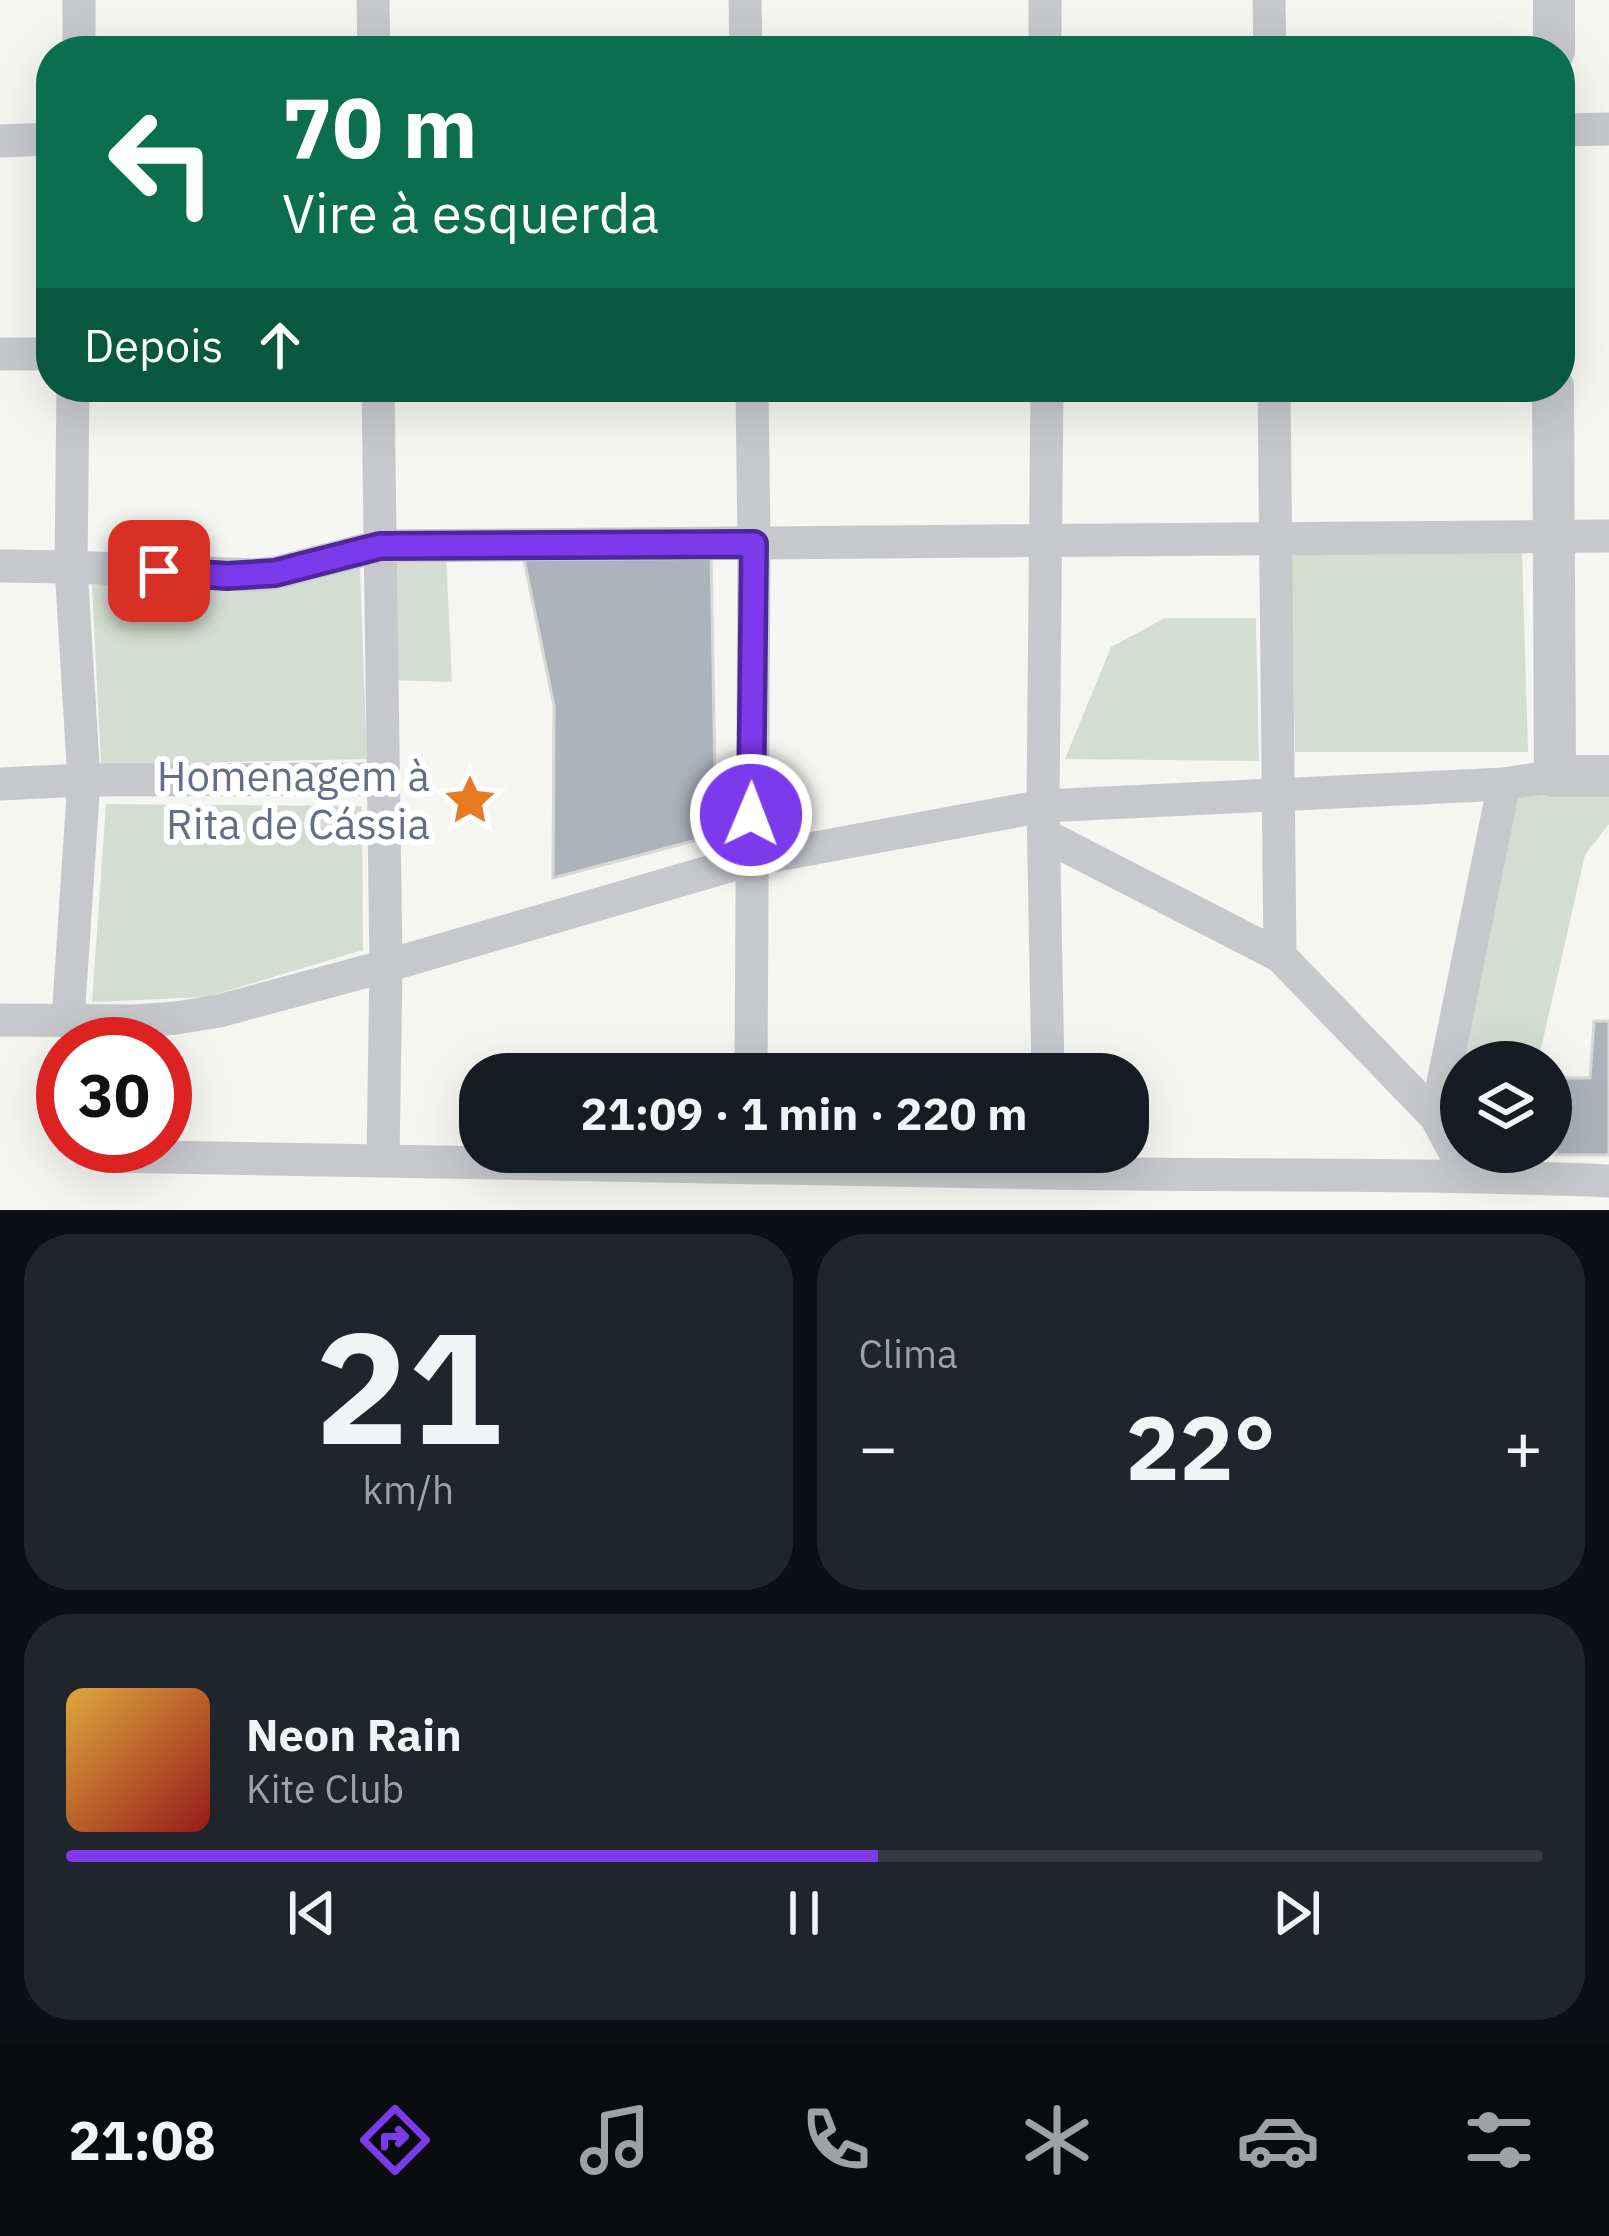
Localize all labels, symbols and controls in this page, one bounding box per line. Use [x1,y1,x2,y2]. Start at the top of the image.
text: 70 m [282,72,478,181]
icon: left [84,84,240,240]
text: Vire à esquerda [282,178,659,248]
icon: ahead [247,312,313,378]
text: Depois [84,316,223,374]
pin [108,520,210,622]
icon: arrive [126,538,192,604]
place label: Homenagem à Rita de Cássia [157,748,430,851]
position arrow [688,752,814,878]
place icon: Homenagem à Rita de Cássia [441,771,499,829]
speed limit sign: 30 [36,1017,192,1173]
map controls [1440,1041,1572,1173]
button: layers [1440,1041,1572,1173]
text: 21:09 · 1 min · 220 m [581,1084,1027,1142]
text: 21 [315,1284,502,1487]
text: Clima [859,1328,958,1379]
text: 22° [1126,1388,1276,1505]
text: − [859,1403,898,1489]
text: + [1503,1403,1543,1489]
text: km/h [362,1464,454,1515]
text: Neon Rain [246,1705,462,1763]
text: Kite Club [246,1763,404,1814]
icon: previous [279,1880,345,1946]
icon: pause [771,1880,837,1946]
icon: next [1264,1880,1330,1946]
icon: directions [353,2098,437,2182]
icon: music [573,2098,657,2182]
icon: phone [794,2098,878,2182]
icon: climate [1015,2098,1099,2182]
icon: car [1236,2098,1320,2182]
icon: filters [1457,2098,1541,2182]
text: 21:08 [68,2105,216,2175]

